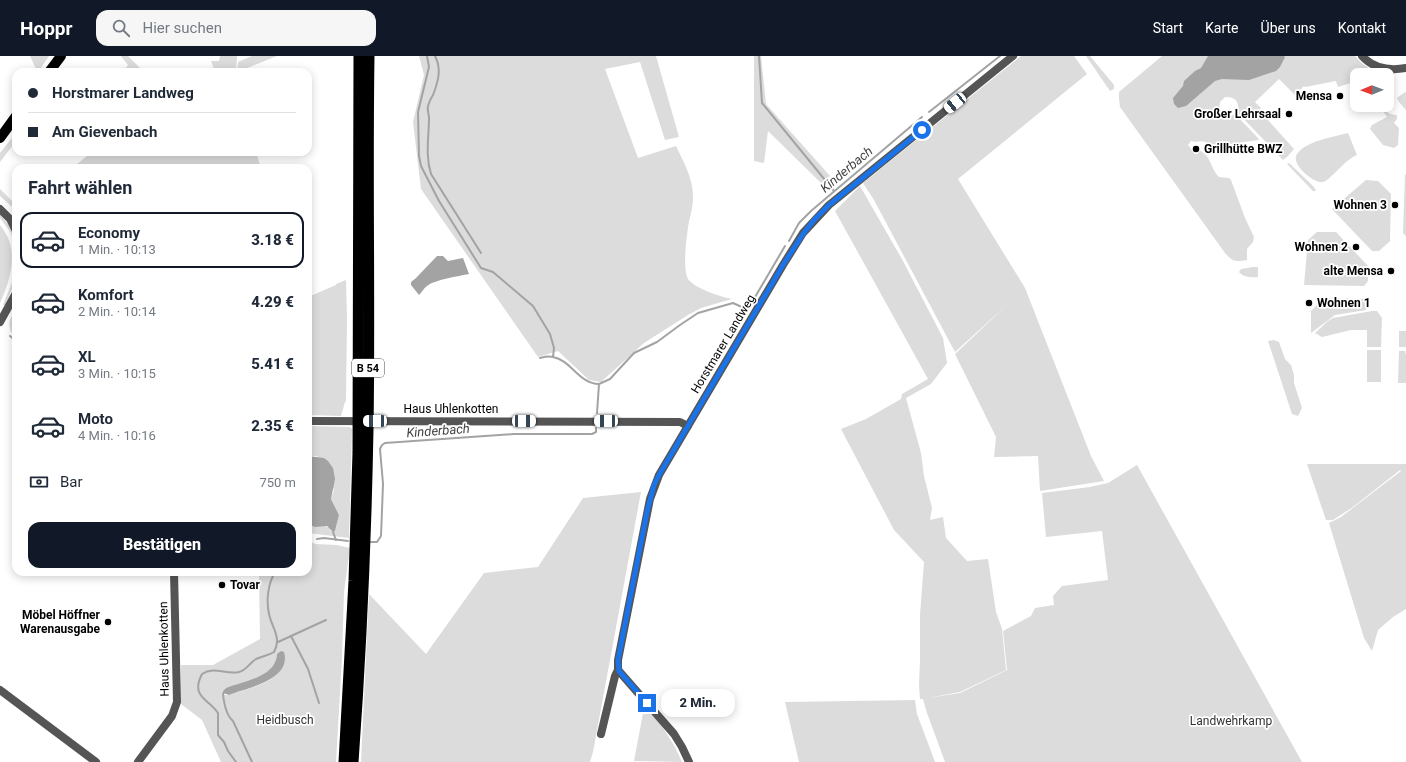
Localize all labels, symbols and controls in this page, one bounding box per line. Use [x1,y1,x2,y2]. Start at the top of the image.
search box [96,10,376,46]
text: Hoppr [20,17,72,40]
icon: search [110,17,132,39]
text: Hier suchen [142,19,222,37]
text: Start [1153,20,1183,36]
text: Karte [1205,20,1239,36]
text: Über uns [1261,20,1316,36]
text: Kontakt [1338,20,1386,36]
north arrow [1350,68,1394,112]
map controls [1350,68,1394,112]
text: Horstmarer Landweg [52,84,194,102]
place label: Mensa [1296,89,1333,103]
car [942,91,968,115]
marker: Mensa [1335,91,1345,101]
place label: Großer Lehrsaal [1194,107,1281,121]
marker: Großer Lehrsaal [1284,109,1294,119]
route start [913,121,931,139]
text: Am Gievenbach [52,123,157,141]
place label: Grillhütte BWZ [1204,142,1283,156]
water label: Kinderbach [817,143,876,196]
marker: Grillhütte BWZ [1191,144,1201,154]
text: Fahrt wählen [28,177,132,198]
place label: Wohnen 3 [1333,198,1387,212]
marker: Wohnen 3 [1390,200,1400,210]
icon: car [30,222,66,258]
text: Economy [78,224,140,242]
text: 3.18 € [251,231,294,249]
place label: Wohnen 2 [1294,240,1348,254]
text: 1 Min. · 10:13 [78,242,156,257]
marker: Wohnen 2 [1351,242,1361,252]
place label: alte Mensa [1324,264,1384,278]
marker: alte Mensa [1386,266,1396,276]
icon: car [30,284,66,320]
text: Komfort [78,286,134,304]
street label: Horstmarer Landweg [688,292,758,396]
text: 4.29 € [251,293,294,311]
place label: Wohnen 1 [1317,296,1371,310]
marker: Wohnen 1 [1304,298,1314,308]
text: 2 Min. · 10:14 [78,304,156,319]
icon: car [30,346,66,382]
text: XL [78,348,96,366]
text: 5.41 € [251,355,294,373]
road number: B 54 [352,359,384,377]
text: 3 Min. · 10:15 [78,366,156,381]
street label: Haus Uhlenkotten [404,402,498,416]
icon: car [30,408,66,444]
text: Moto [78,410,113,428]
car [363,415,387,427]
car [512,415,536,427]
car [594,415,618,427]
text: 2.35 € [251,417,294,435]
water label: Kinderbach [406,421,470,440]
text: 4 Min. · 10:16 [78,428,156,443]
icon: cash [28,471,50,493]
text: Bar [60,473,83,491]
text: 750 m [259,475,296,490]
button: Bestätigen [28,522,296,568]
place label: Tovar [230,578,261,592]
marker: Tovar [217,580,227,590]
street label: Haus Uhlenkotten [156,601,172,697]
place label: Möbel Höffner Warenausgabe [20,608,101,636]
marker: Möbel Höffner Warenausgabe [103,617,113,627]
callout: 2 Min. [661,689,735,717]
route end [638,694,656,712]
text: 2 Min. [680,695,716,710]
park label: Heidbusch [256,713,314,727]
park label: Landwehrkamp [1190,714,1272,728]

